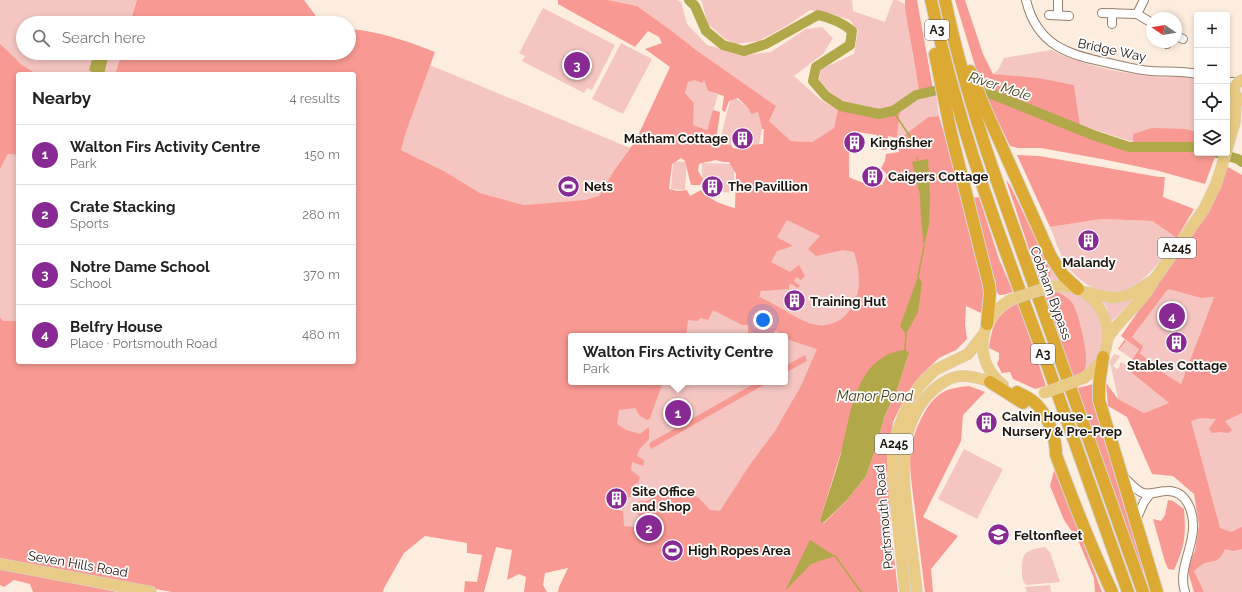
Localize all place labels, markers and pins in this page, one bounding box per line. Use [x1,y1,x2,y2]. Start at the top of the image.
pin: 3 [564,50,590,80]
building icon: Matham Cottage [730,125,756,151]
building icon: Kingfisher [842,129,868,155]
place label: Matham Cottage [624,131,728,146]
place label: Kingfisher [870,135,933,150]
building icon: Caigers Cottage [859,163,885,189]
place label: Caigers Cottage [888,169,989,184]
sports icon: Nets [555,173,581,199]
building icon: The Pavillion [700,173,726,199]
place label: Nets [584,179,614,194]
place label: The Pavillion [728,179,808,194]
building icon: Malandy [1076,227,1102,253]
place label: Malandy [1062,255,1116,270]
building icon: Training Hut [782,288,808,314]
place label: Training Hut [810,294,886,309]
pin: 4 [1159,301,1185,331]
building icon: Stables Cottage [1164,330,1190,356]
place label: Stables Cottage [1127,358,1227,373]
pin: 1 [665,398,691,428]
place label: Calvin House - Nursery & Pre-Prep [1002,409,1122,439]
building icon: Calvin House - Nursery & Pre-Prep [973,410,999,436]
place label: Site Office and Shop [632,484,695,514]
building icon: Site Office and Shop [603,485,629,511]
pin: 2 [636,513,662,543]
school or university icon: Feltonfleet [986,522,1012,548]
place label: Feltonfleet [1014,528,1083,543]
sports icon: High Ropes Area [660,537,686,563]
place label: High Ropes Area [688,543,791,558]

